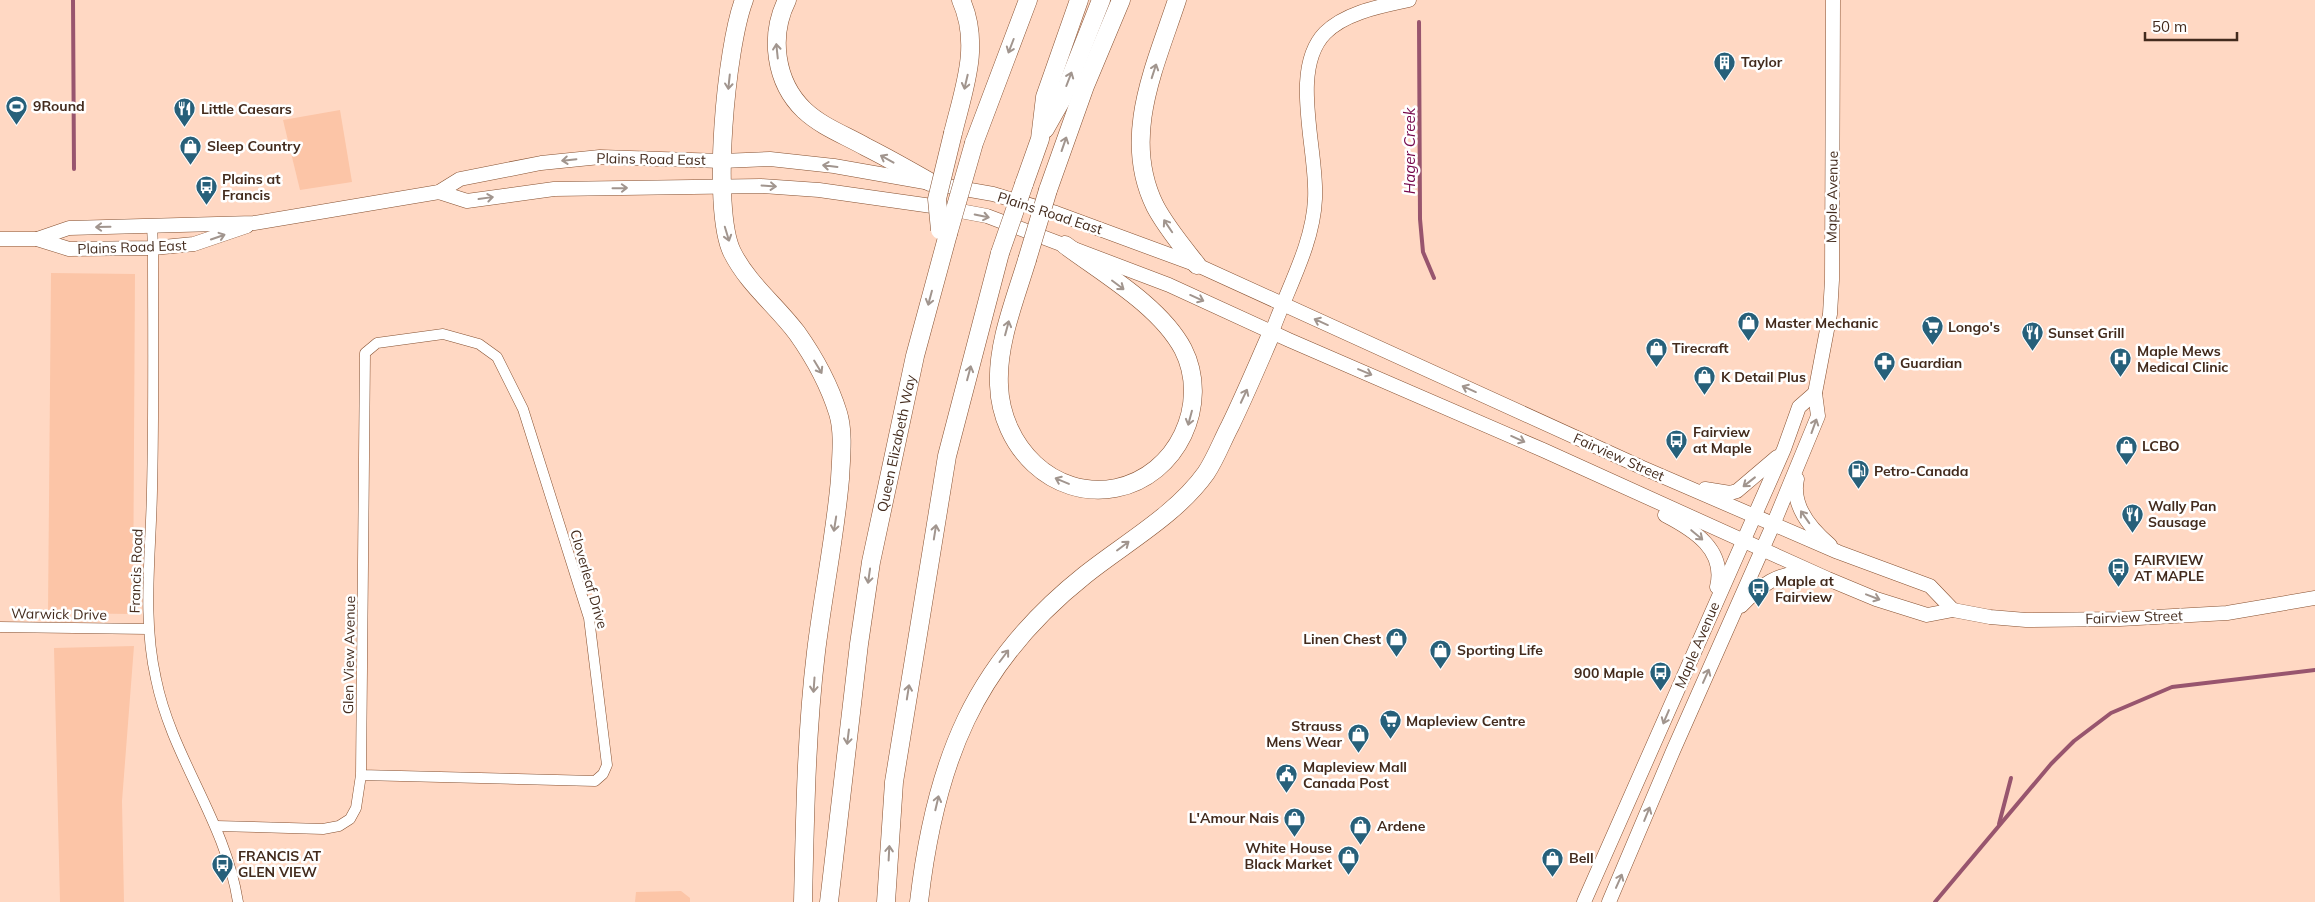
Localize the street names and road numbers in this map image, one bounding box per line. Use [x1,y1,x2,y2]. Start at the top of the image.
street label: Plains Road East [596,149,706,169]
street label: Maple Avenue [1822,151,1842,243]
street label: Plains Road East [995,188,1105,238]
street label: Plains Road East [77,236,187,258]
street label: Queen Elizabeth Way [873,372,920,514]
street label: Fairview Street [1571,429,1667,485]
street label: Cloverleaf Drive [566,527,612,631]
street label: Francis Road [126,528,146,614]
street label: Glen View Avenue [339,596,359,714]
street label: Maple Avenue [1671,599,1723,691]
street label: Warwick Drive [11,604,107,624]
street label: Fairview Street [2085,606,2183,628]

